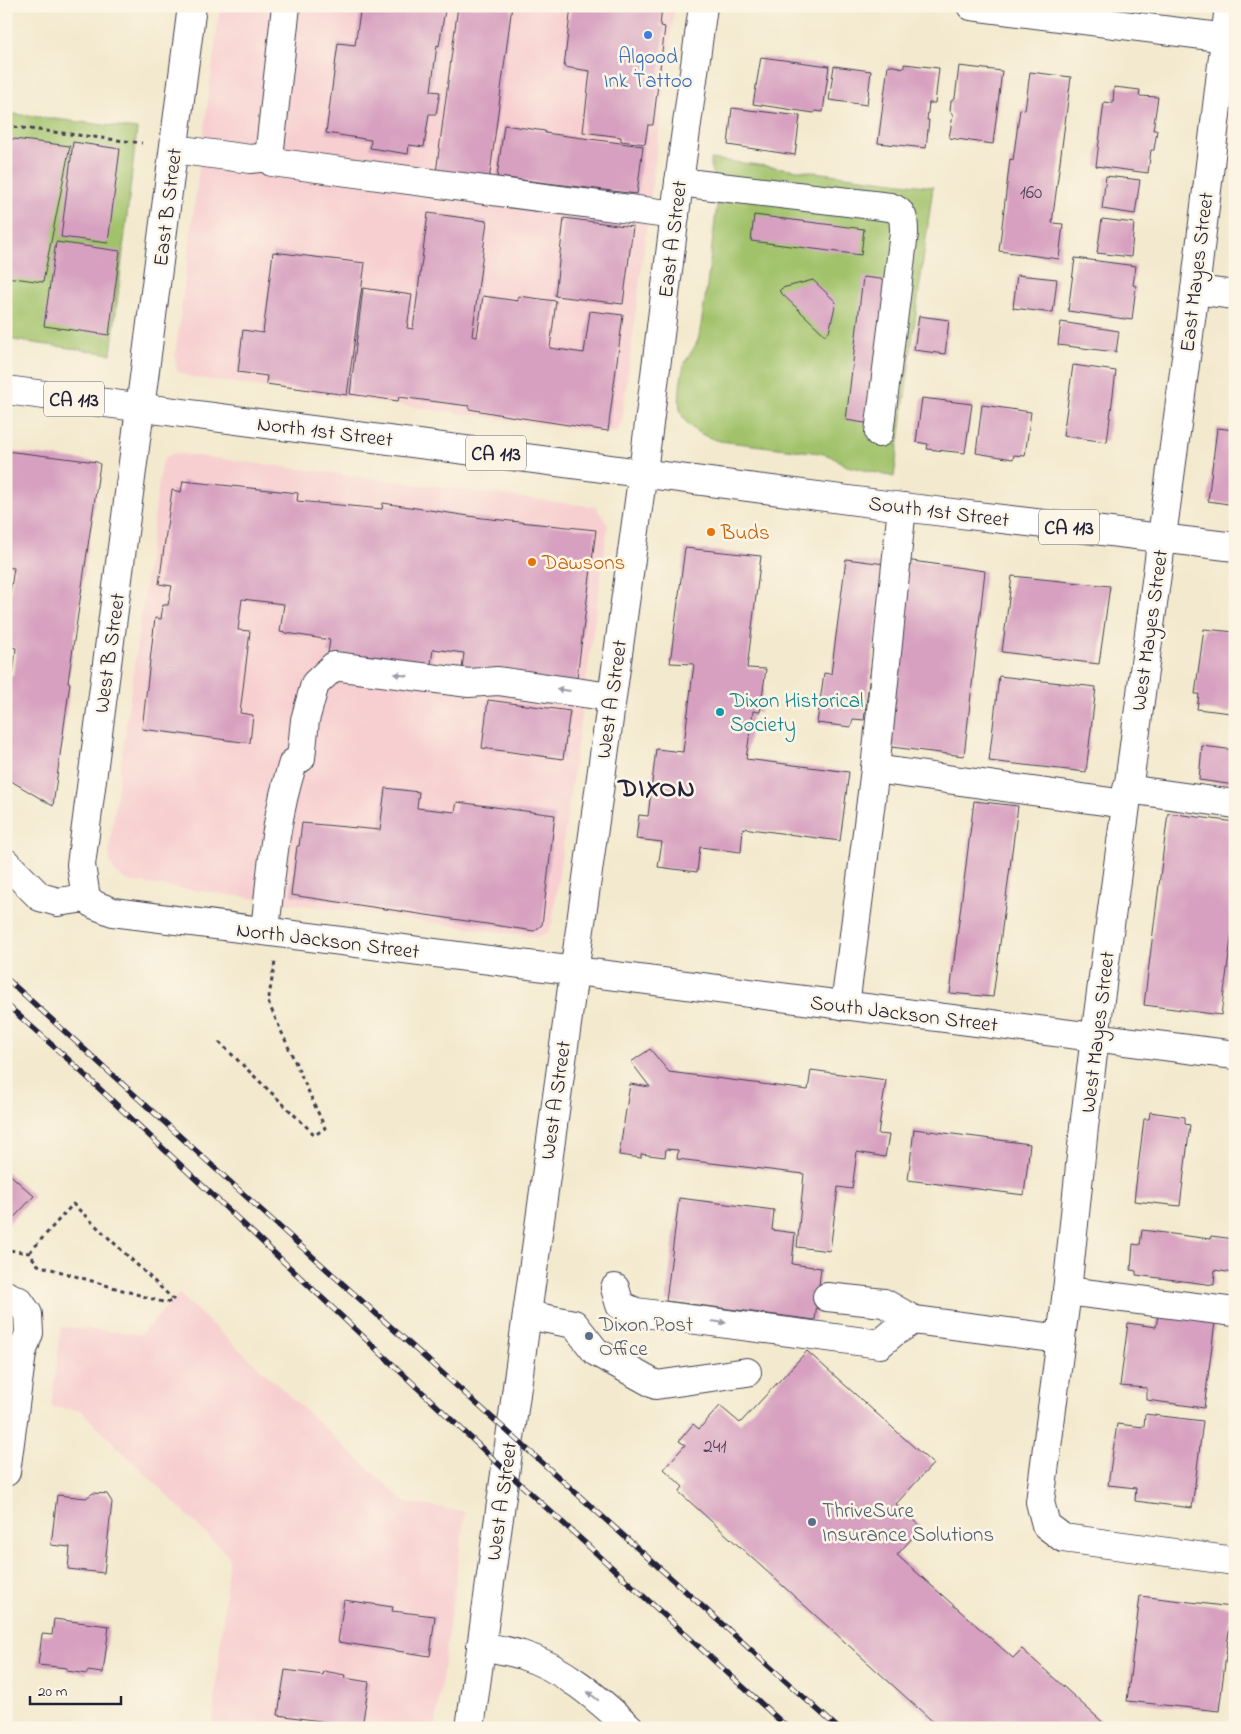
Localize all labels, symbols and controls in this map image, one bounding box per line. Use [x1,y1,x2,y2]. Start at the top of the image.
marker: Algood Ink Tattoo [642,29,654,41]
place label: Algood Ink Tattoo [603,43,693,97]
street label: East B Street [147,146,191,268]
street label: East A Street [652,179,696,300]
house number: 160 [1020,180,1042,207]
street label: East Mayes Street [1173,190,1225,354]
road number: CA 113 [44,382,104,416]
street label: North 1st Street [255,410,394,456]
road number: CA 113 [466,436,526,470]
street label: South 1st Street [867,489,1011,536]
road number: CA 113 [1039,510,1099,544]
place label: Buds [720,519,770,549]
marker: Buds [705,526,717,538]
street label: West Mayes Street [1125,548,1179,713]
place label: Dawsons [541,549,625,579]
marker: Dawsons [526,556,538,568]
street label: West B Street [88,591,134,715]
street label: West A Street [590,638,636,761]
one-way arrow [393,670,409,678]
one-way arrow [554,686,570,694]
place label: Dixon Historical Society [729,687,864,743]
marker: Dixon Historical Society [714,706,726,718]
district label: DIXON [617,771,696,809]
street label: North Jackson Street [235,916,421,968]
street label: West Mayes Street [1074,950,1126,1115]
street label: South Jackson Street [808,989,999,1041]
street label: West A Street [534,1039,580,1162]
place label: Dixon Post Office [598,1311,693,1365]
one-way arrow [711,1318,727,1326]
marker: Dixon Post Office [583,1330,595,1342]
house number: 241 [703,1434,727,1461]
street label: West A Street [480,1440,526,1563]
place label: ThriveSure Insurance Solutions [822,1497,994,1551]
marker: ThriveSure Insurance Solutions [806,1516,818,1528]
scale bar [30,1674,121,1706]
text: 20 m [38,1681,68,1703]
one-way arrow [587,1690,600,1701]

